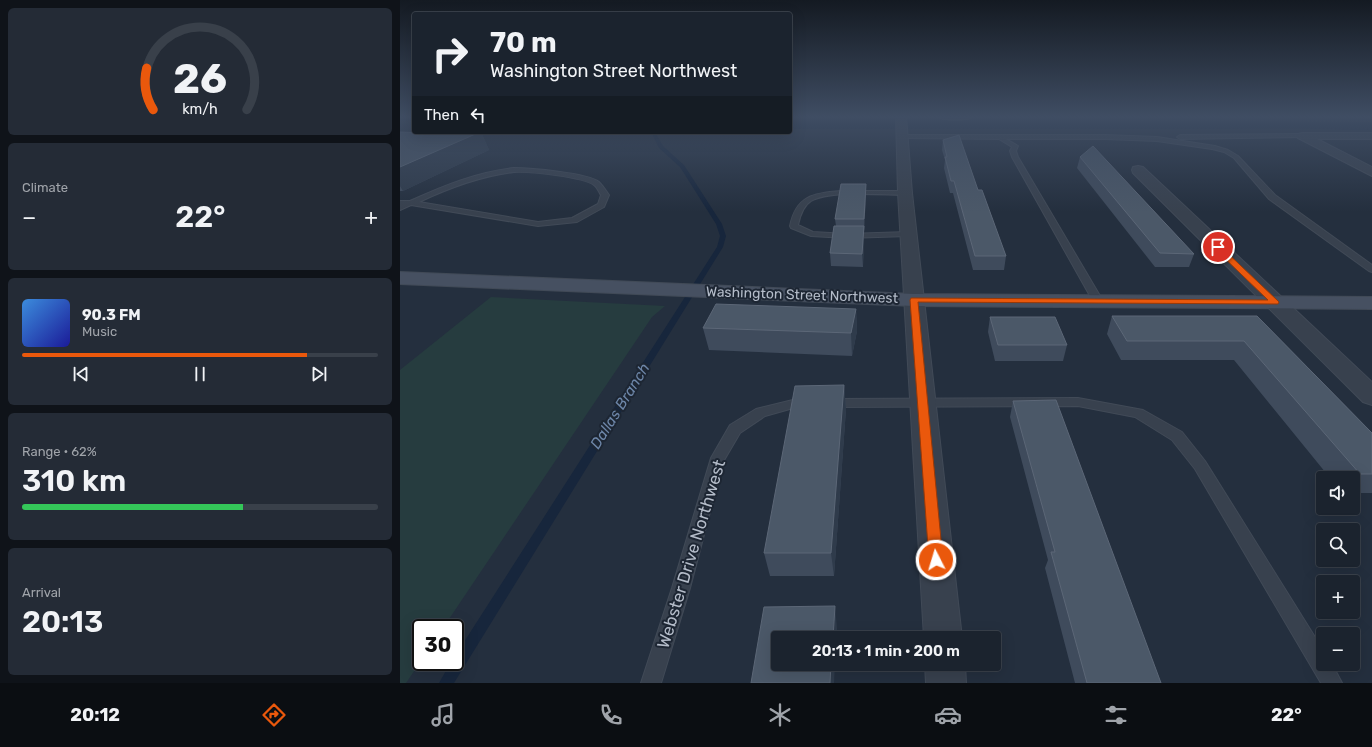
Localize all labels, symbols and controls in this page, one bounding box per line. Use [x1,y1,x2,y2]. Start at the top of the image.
text: 70 m [490,26,557,59]
icon: right [424,28,476,80]
text: 26 [173,53,227,102]
text: Washington Street Northwest [490,60,737,82]
text: km/h [182,100,218,117]
icon: left [467,104,489,126]
text: Then [424,106,459,124]
text: Climate [22,180,68,195]
text: 22° [175,199,225,235]
text: − [22,204,36,231]
text: + [364,204,378,231]
pin [1201,230,1235,264]
icon: arrive [1207,236,1229,258]
street label: Washington Street Northwest [706,283,899,307]
text: 90.3 FM [82,306,141,324]
text: Music [82,324,117,339]
water label: Dallas Branch [586,360,654,452]
icon: previous [70,363,92,385]
icon: pause [189,363,211,385]
icon: next [308,363,330,385]
text: Range · 62% [22,444,97,459]
street label: Webster Drive Northwest [653,457,729,651]
text: 310 km [22,463,126,499]
map controls [1316,471,1360,671]
button: sound [1316,471,1360,515]
button: search [1316,523,1360,567]
position arrow [915,539,957,581]
button: + [1316,575,1360,619]
text: Arrival [22,585,61,600]
text: 20:13 [22,604,103,640]
speed limit sign: 30 [412,619,464,671]
button: − [1316,627,1360,671]
text: 20:13 · 1 min · 200 m [812,642,960,660]
icon: directions [260,701,288,729]
icon: music [429,701,457,729]
icon: phone [597,701,625,729]
icon: climate [766,701,794,729]
icon: car [934,701,962,729]
icon: filters [1102,701,1130,729]
text: 20:12 [70,704,120,726]
text: 22° [1271,704,1302,726]

